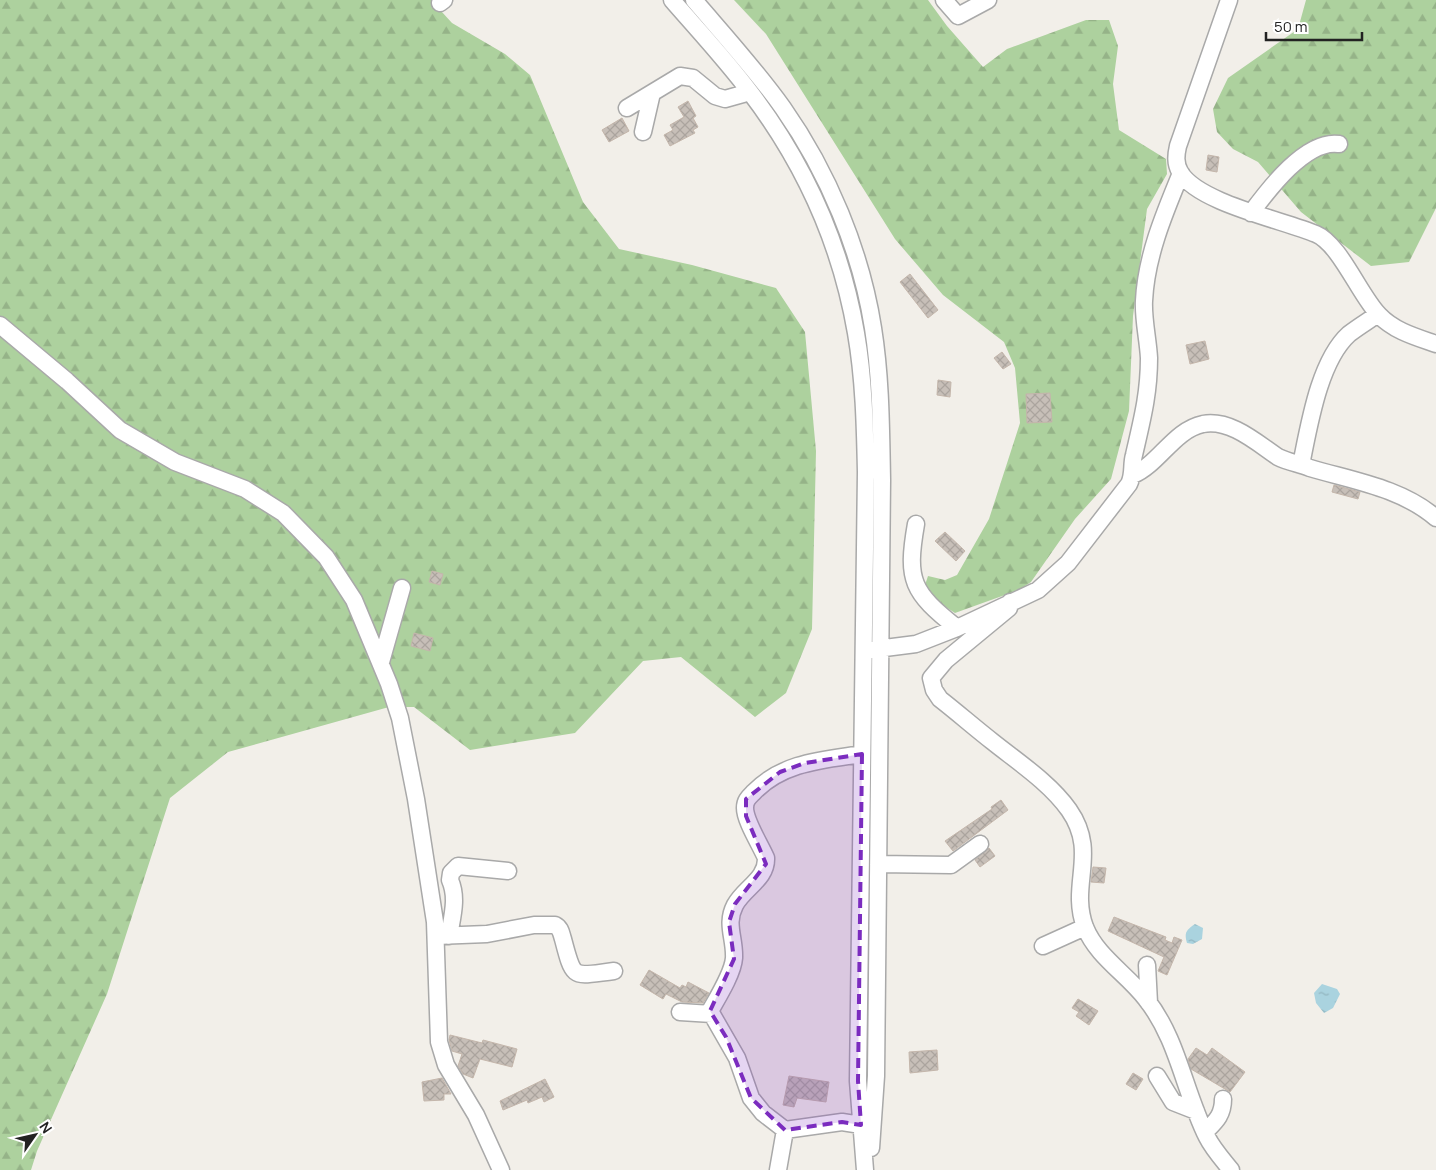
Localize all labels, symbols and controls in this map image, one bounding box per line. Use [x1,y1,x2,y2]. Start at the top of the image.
scale bar [1266,10,1362,42]
text: 50 m [1274,16,1308,37]
north arrow [10,1110,60,1160]
text: N [36,1118,57,1137]

